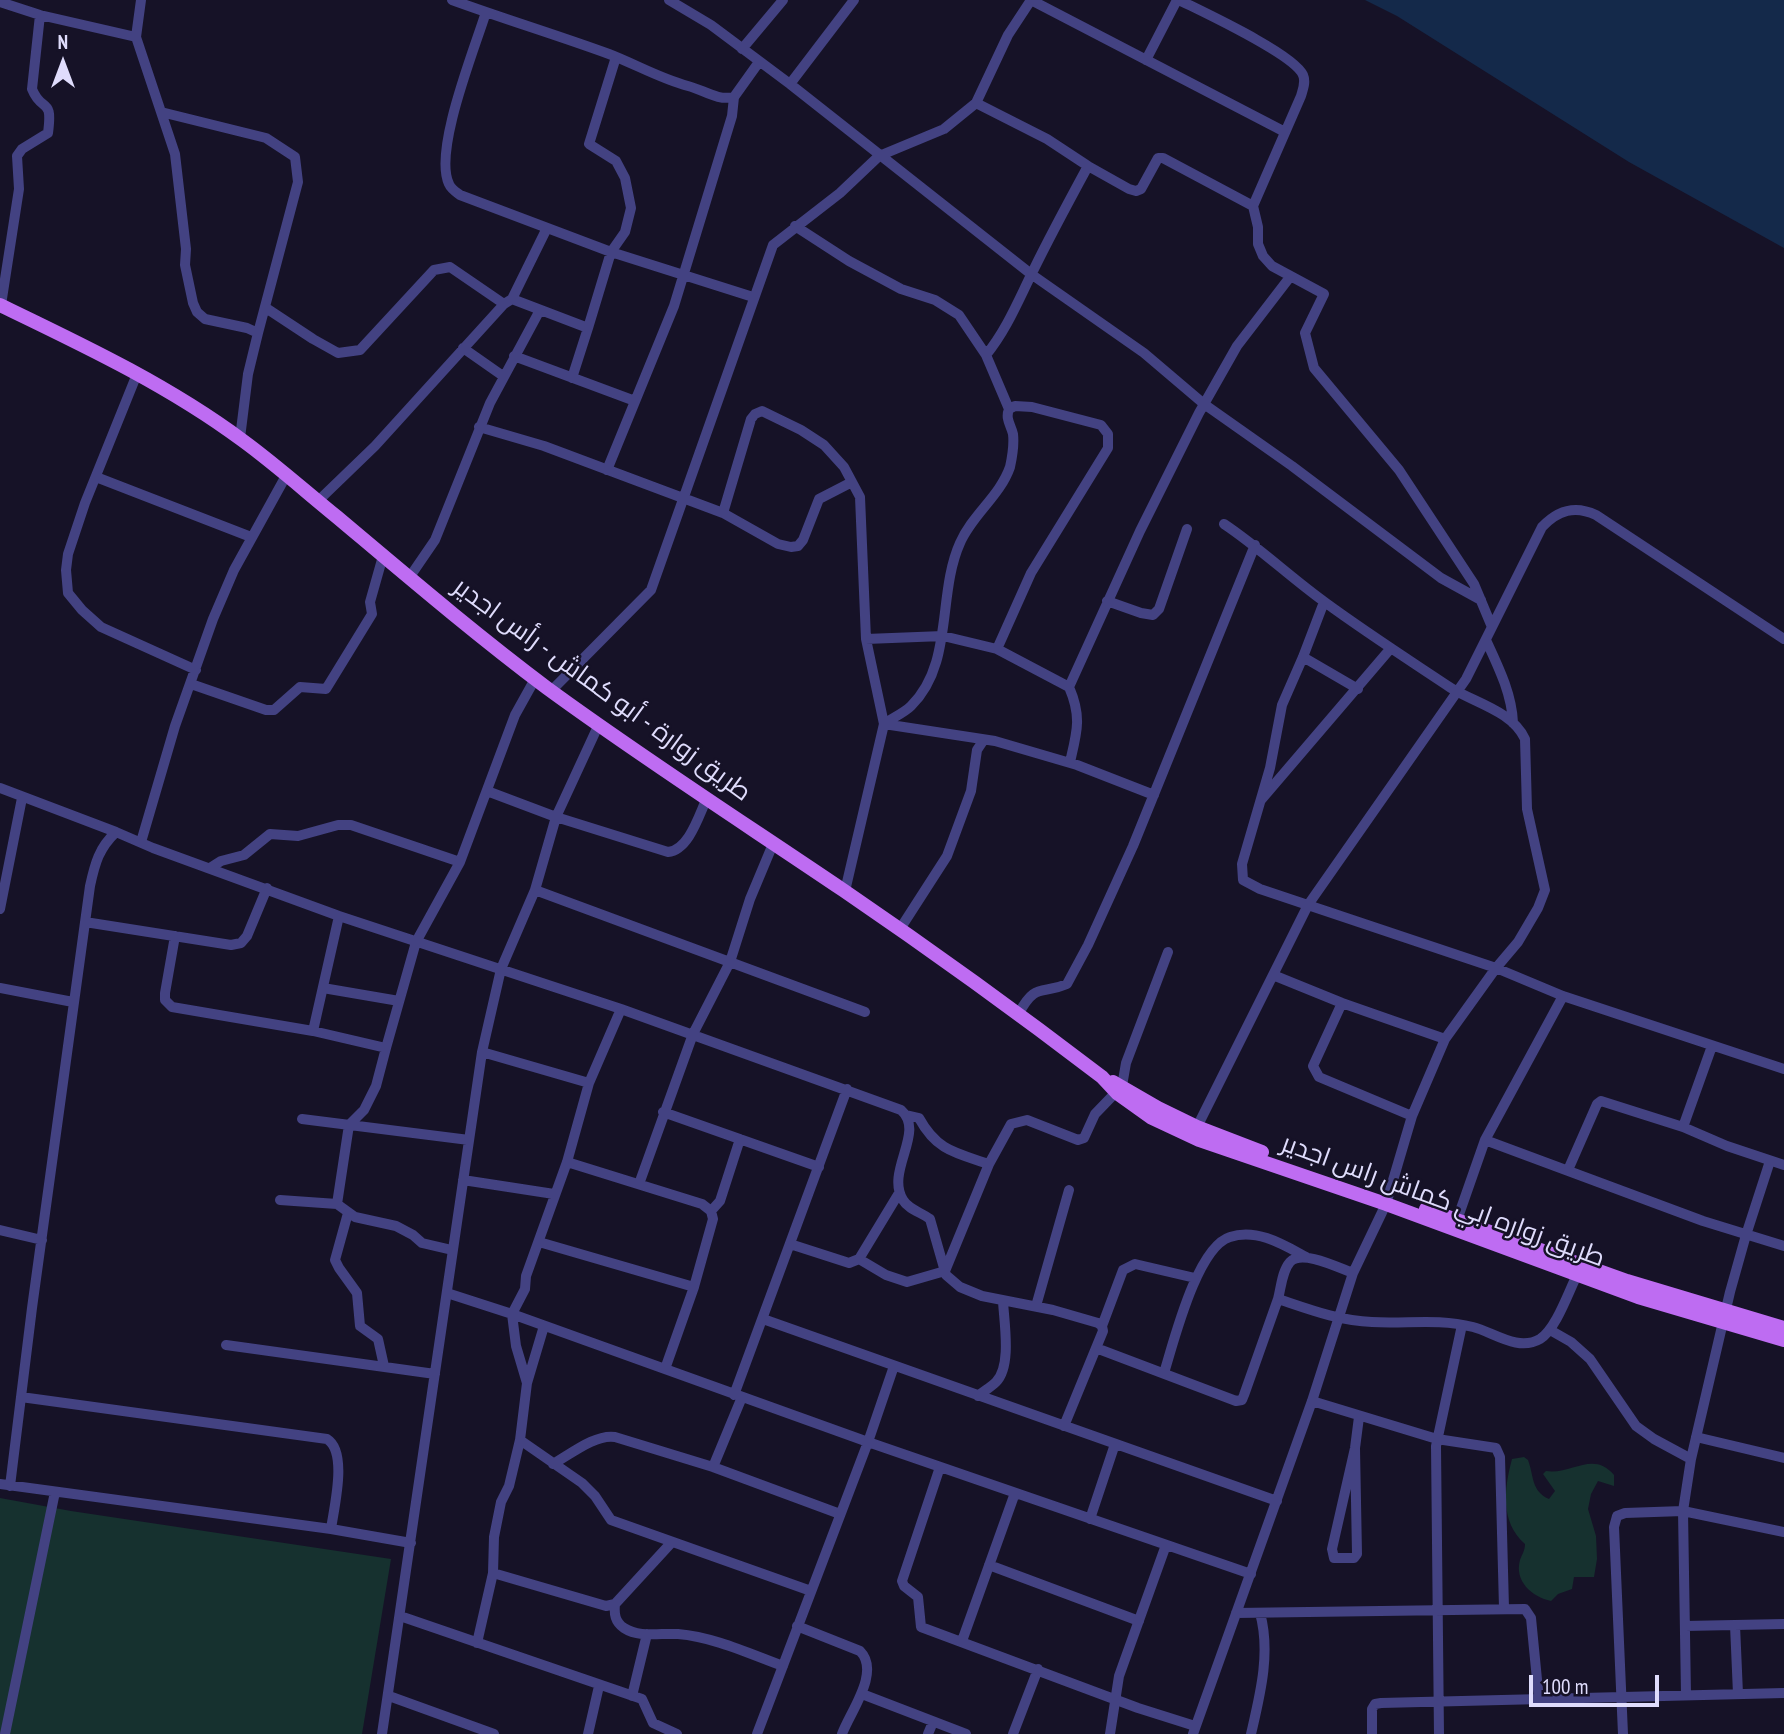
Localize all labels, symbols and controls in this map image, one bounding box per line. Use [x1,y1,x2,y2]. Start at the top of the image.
north arrow [28,28,98,98]
text: N [58,30,68,54]
street label: طريق زوارة - أبو كماش - رأس اجدير [447,571,757,809]
street label: طريق زواره ابي كماش راس اجدير [1277,1128,1609,1274]
scale bar [1532,1660,1662,1704]
text: 100 m [1542,1673,1588,1700]

